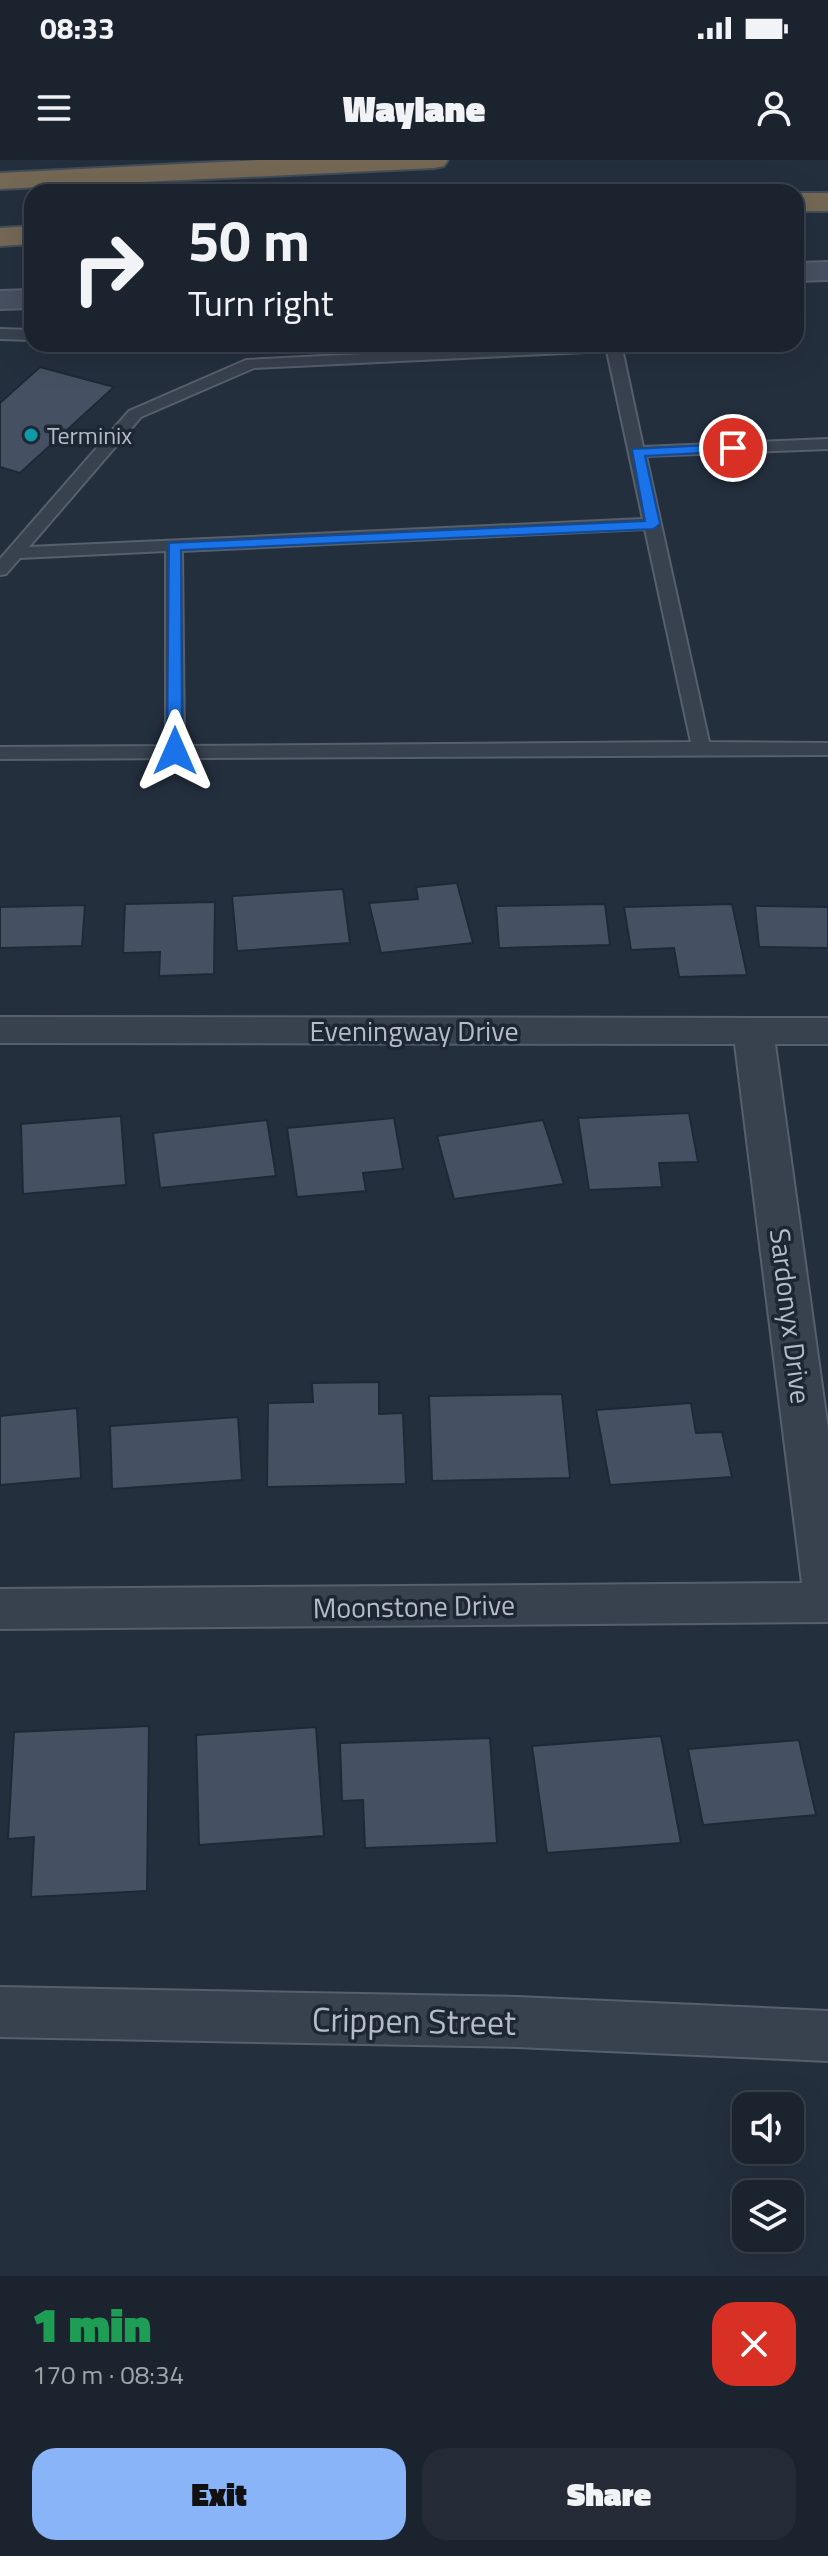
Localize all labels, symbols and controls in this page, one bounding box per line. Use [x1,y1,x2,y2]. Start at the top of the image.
text: 08:33 [40,5,115,51]
text: Waylane [343,81,485,136]
icon: menu [32,86,76,130]
icon: person [752,86,796,130]
text: 50 m [188,198,310,283]
icon: right [56,216,160,320]
text: Turn right [188,275,333,330]
pin [699,414,767,482]
place label: Terminix [47,417,132,453]
marker: Terminix [22,426,40,444]
icon: arrive [711,426,755,470]
position arrow [133,709,217,793]
street label: Eveningway Drive [309,1009,519,1052]
street label: Sardonyx Drive [759,1226,823,1406]
street label: Moonstone Drive [313,1583,515,1629]
street label: Crippen Street [312,1992,516,2048]
map controls [732,2092,804,2252]
button: sound [732,2092,804,2164]
button: layers [732,2180,804,2252]
text: 1 min [32,2288,151,2361]
button: close [712,2302,796,2386]
text: 170 m · 08:34 [32,2355,184,2394]
button: Exit [32,2448,406,2540]
button: Share [422,2448,796,2540]

